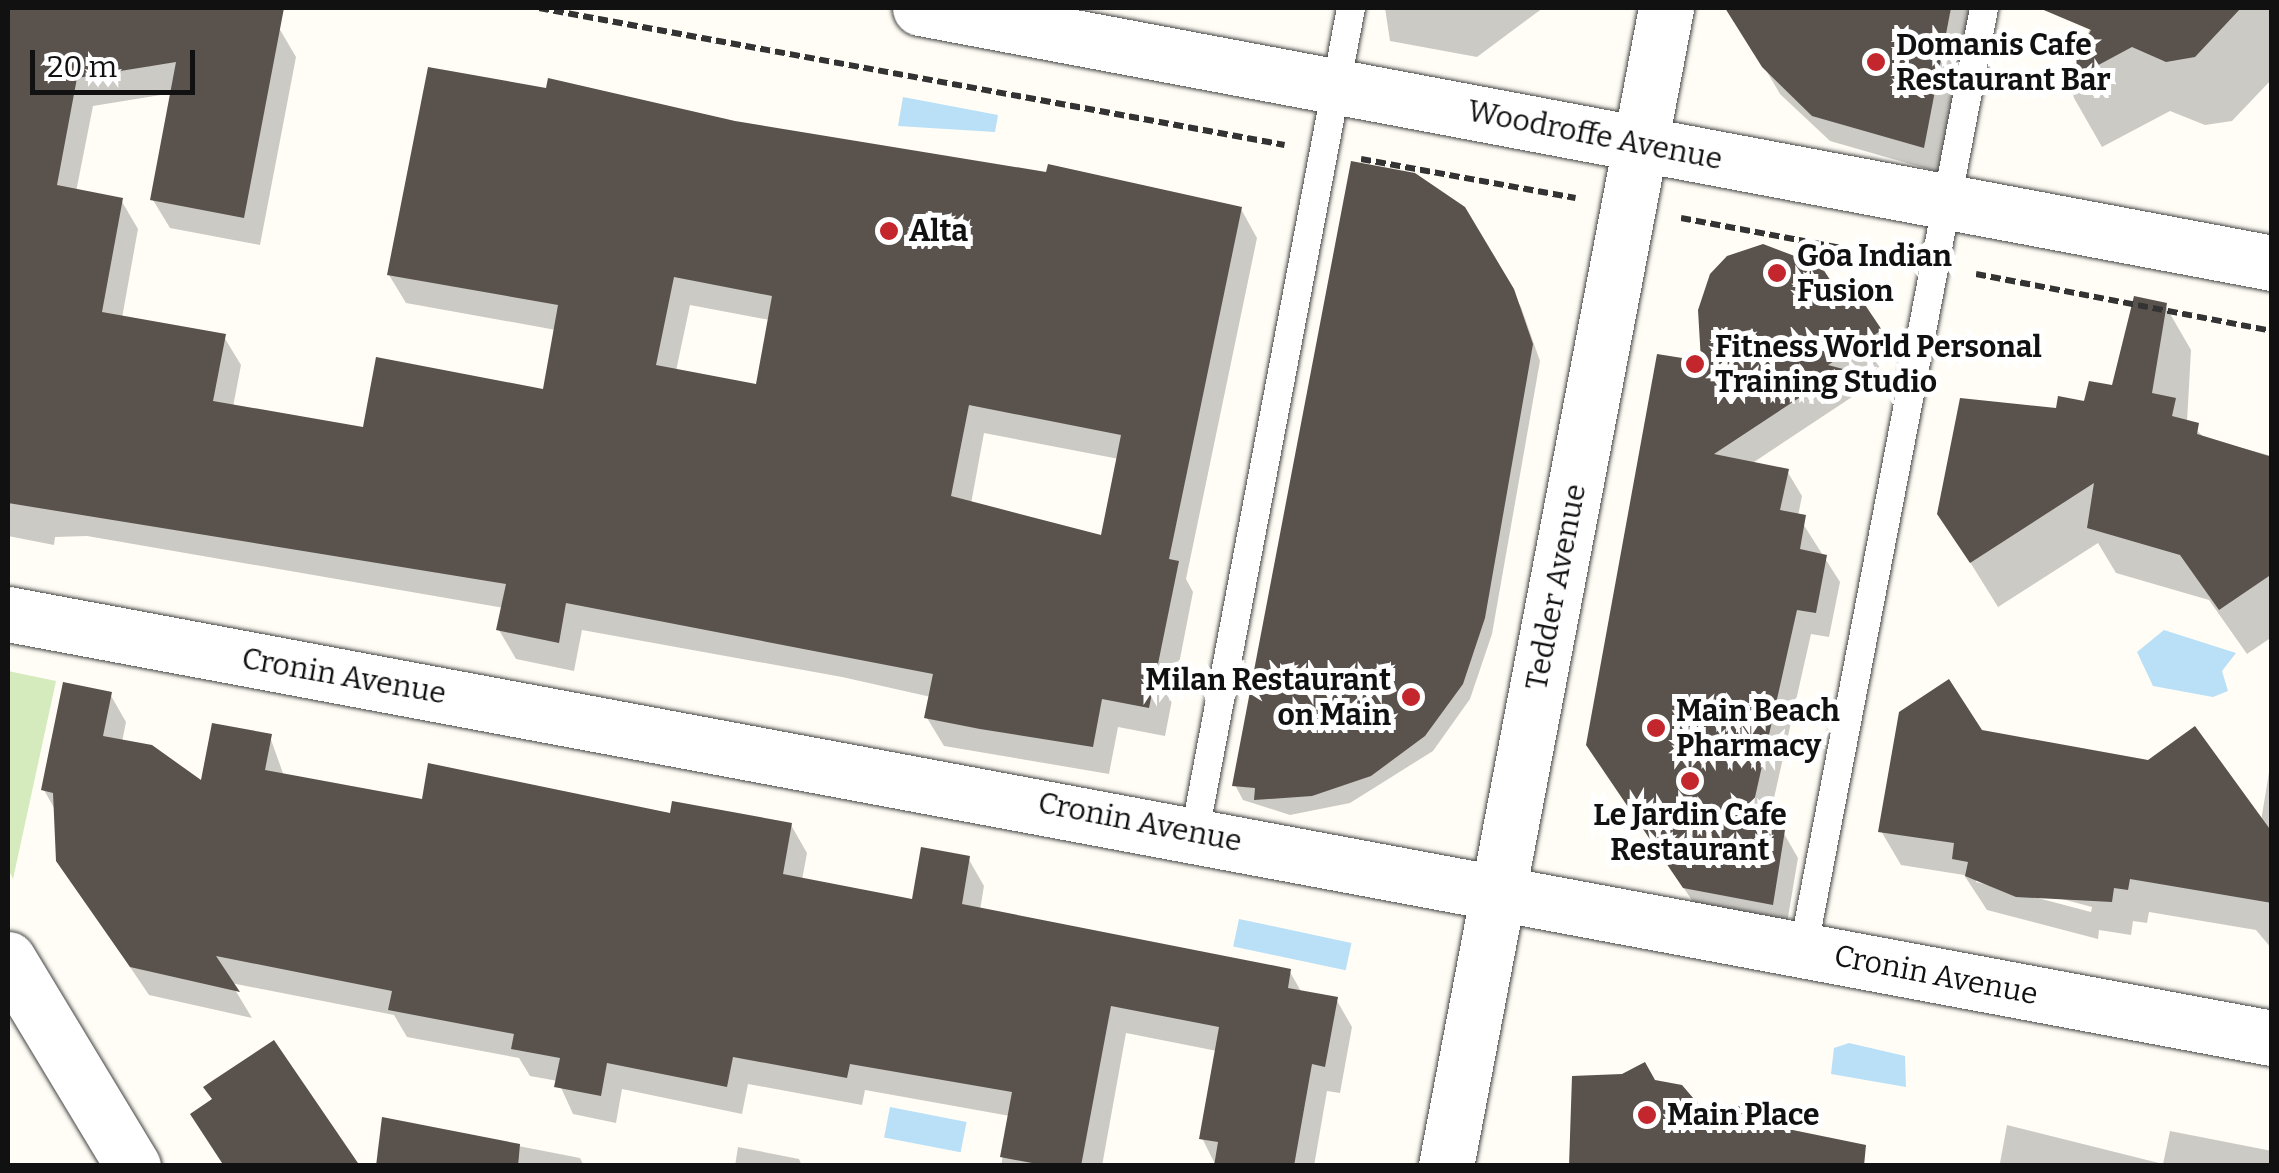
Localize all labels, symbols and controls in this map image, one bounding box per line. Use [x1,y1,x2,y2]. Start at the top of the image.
place label: Domanis Cafe Restaurant Bar [1896,27,2111,98]
scale bar [35,30,200,92]
text: 20 m [47,49,117,85]
marker: Domanis Cafe Restaurant Bar [1865,51,1887,73]
street label: Woodroffe Avenue [1465,93,1725,177]
place label: Alta [909,213,968,249]
marker: Alta [878,220,900,242]
place label: Goa Indian Fusion [1797,238,1952,308]
marker: Goa Indian Fusion [1766,262,1788,284]
place label: Fitness World Personal Training Studio [1715,329,2042,400]
marker: Fitness World Personal Training Studio [1684,353,1706,375]
street label: Tedder Avenue [1518,481,1594,693]
street label: Cronin Avenue [239,640,449,712]
place label: Milan Restaurant on Main [1145,662,1391,732]
marker: Milan Restaurant on Main [1400,686,1422,708]
place label: Main Beach Pharmacy [1676,693,1840,764]
marker: Main Beach Pharmacy [1645,717,1667,739]
marker: Le Jardin Cafe Restaurant [1679,770,1701,792]
street label: Cronin Avenue [1035,785,1245,859]
place label: Le Jardin Cafe Restaurant [1593,797,1787,868]
street label: Cronin Avenue [1831,938,2041,1012]
place label: Main Place [1667,1097,1819,1133]
marker: Main Place [1636,1104,1658,1126]

